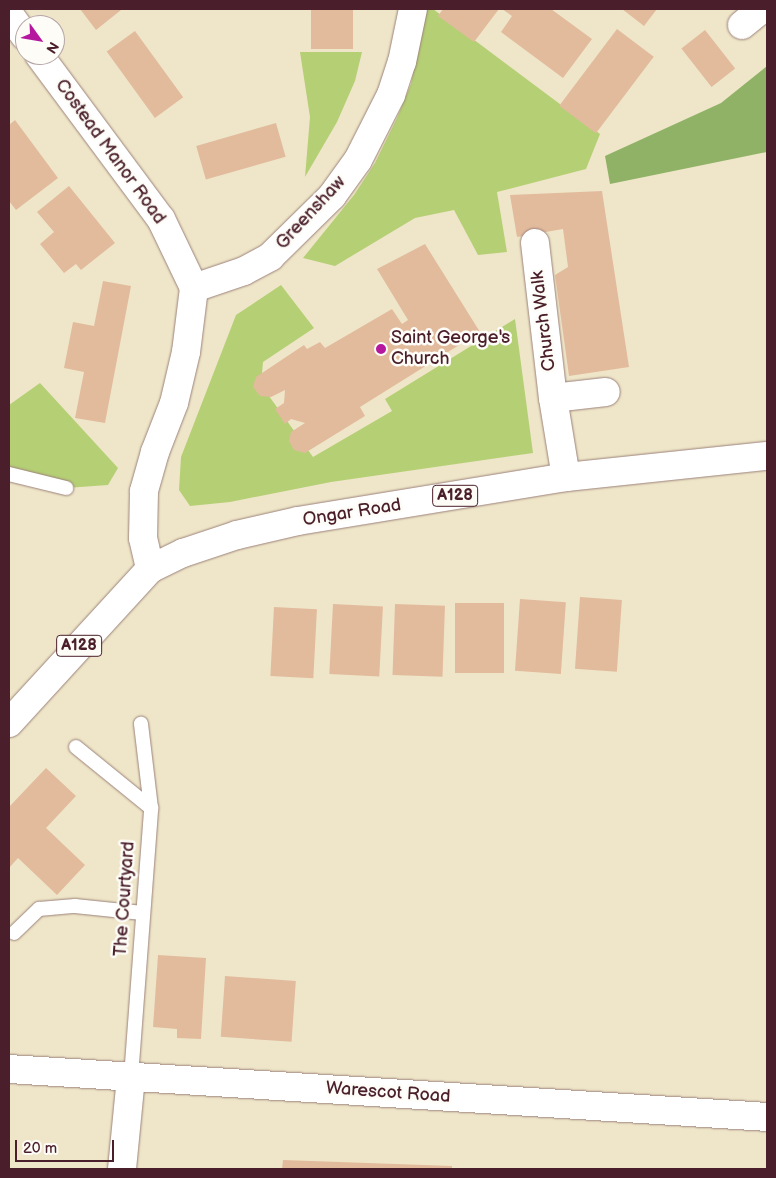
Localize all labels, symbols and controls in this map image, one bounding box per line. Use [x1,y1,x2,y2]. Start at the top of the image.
north arrow [15,15,65,65]
text: N [42,39,62,57]
street label: Costead Manor Road [50,75,170,229]
street label: Greenshaw [272,172,350,254]
street label: Church Walk [527,269,561,373]
place label: Saint George's Church [391,328,510,370]
marker: Saint George's Church [375,343,387,355]
road number: A128 [431,482,479,510]
street label: Ongar Road [301,495,403,531]
road number: A128 [55,632,103,659]
street label: The Courtyard [110,841,140,957]
street label: Warescot Road [325,1078,451,1108]
scale bar [18,1130,116,1162]
text: 20 m [23,1139,57,1158]

